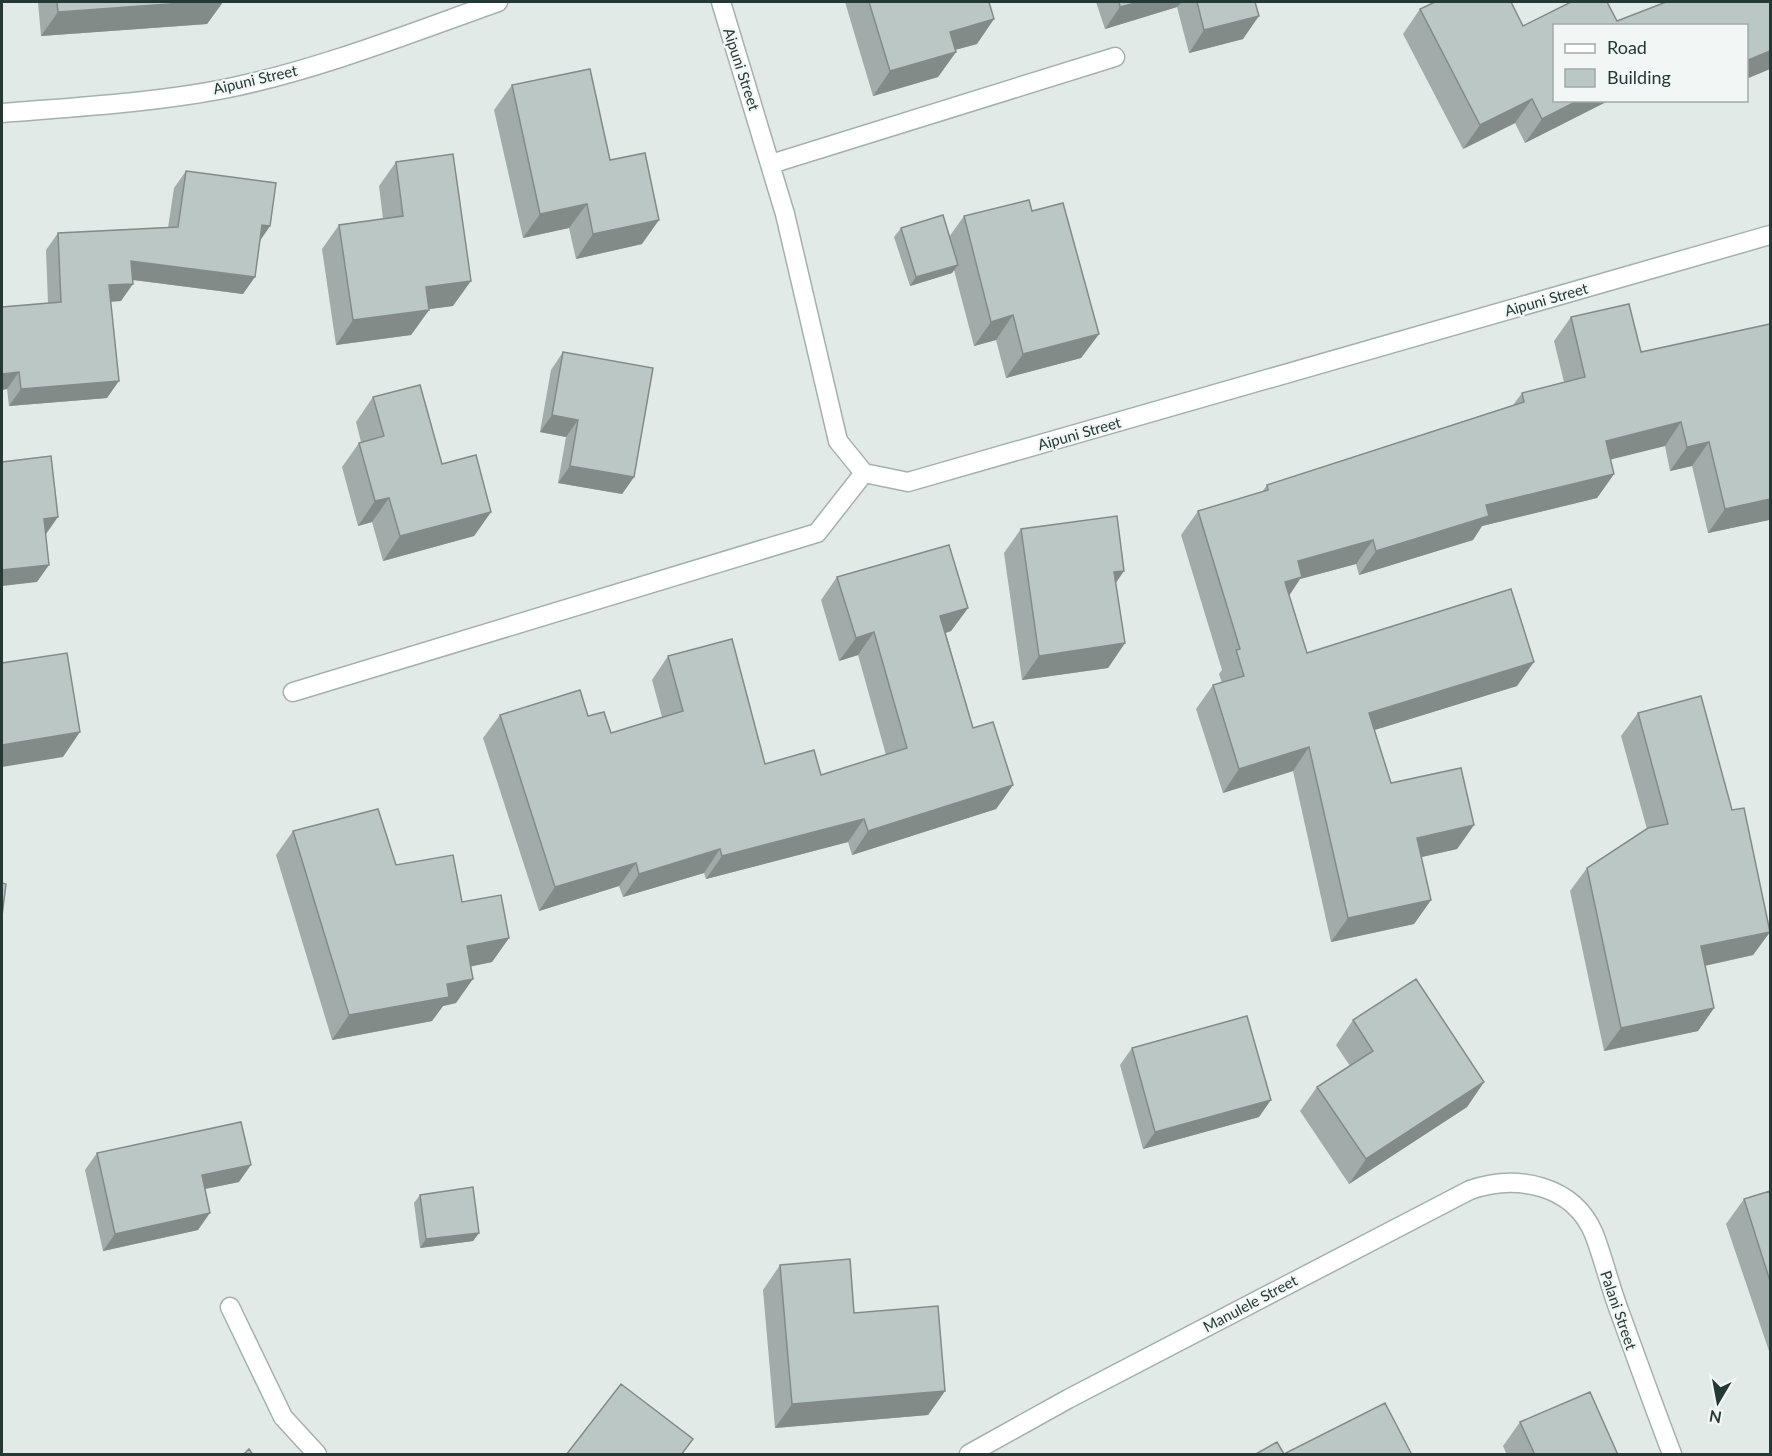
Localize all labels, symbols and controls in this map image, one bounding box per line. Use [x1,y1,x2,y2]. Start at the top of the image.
legend [1553,24,1748,102]
street label: Aipuni Street [720,25,764,113]
text: Road [1607,36,1647,58]
street label: Aipuni Street [211,60,299,97]
text: Building [1607,66,1671,88]
street label: Aipuni Street [1502,278,1590,319]
street label: Aipuni Street [1035,412,1123,453]
street label: Palani Street [1597,1268,1641,1353]
street label: Manulele Street [1200,1270,1301,1335]
north arrow [1688,1372,1748,1432]
text: N [1708,1407,1723,1428]

